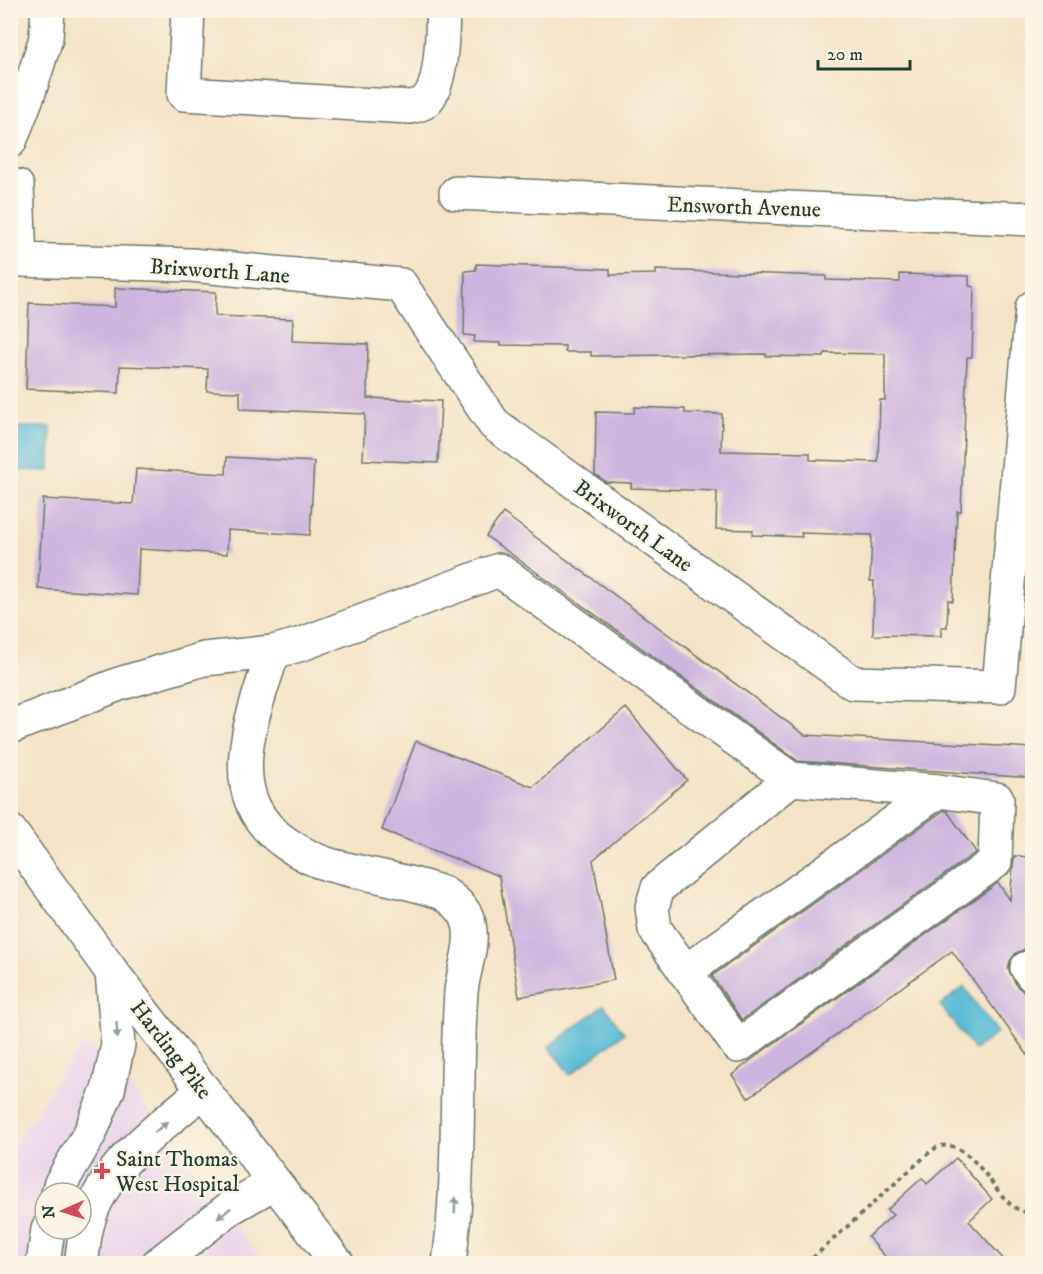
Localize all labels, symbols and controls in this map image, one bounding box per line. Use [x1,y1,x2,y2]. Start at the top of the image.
scale bar [818,33,910,71]
text: 20 m [827,44,863,66]
street label: Ensworth Avenue [667,191,821,224]
street label: Brixworth Lane [149,253,291,290]
street label: Brixworth Lane [568,474,698,578]
street label: Harding Pike [124,995,218,1105]
one-way arrow [112,1021,122,1040]
one-way arrow [153,1120,168,1134]
place label: Saint Thomas West Hospital [115,1146,240,1198]
marker: Saint Thomas West Hospital [93,1162,111,1180]
north arrow [33,1181,93,1241]
one-way arrow [450,1196,460,1215]
text: N [39,1205,59,1219]
one-way arrow [216,1207,232,1219]

